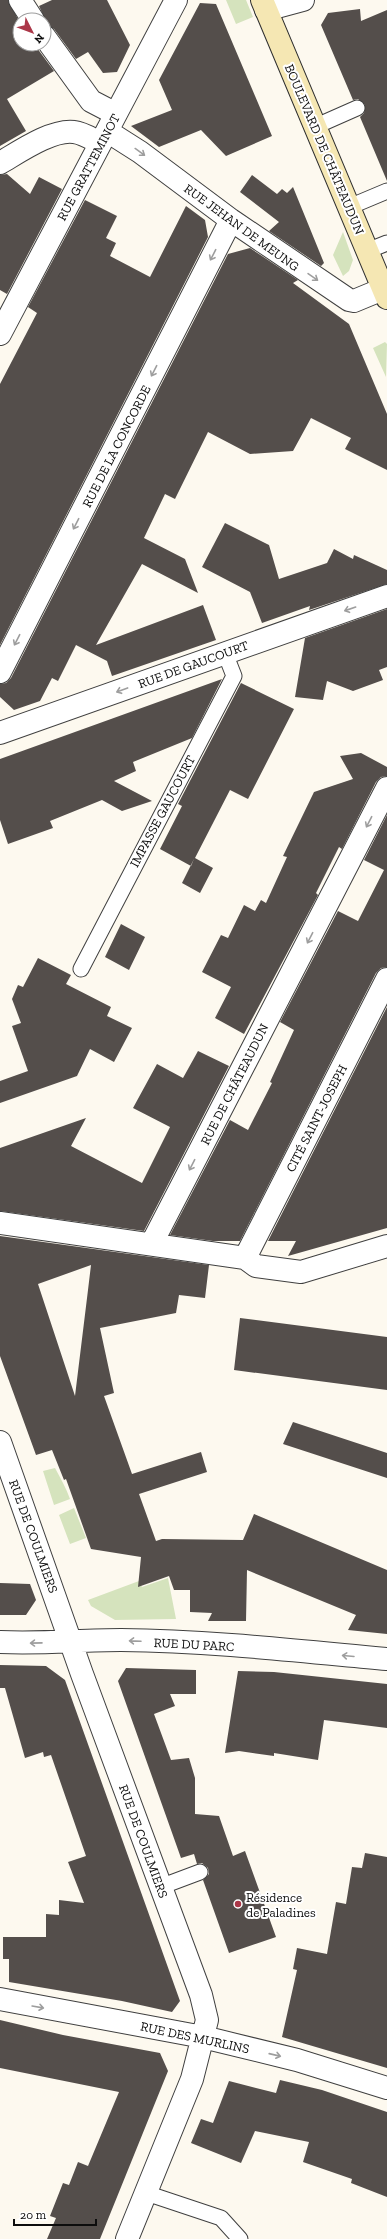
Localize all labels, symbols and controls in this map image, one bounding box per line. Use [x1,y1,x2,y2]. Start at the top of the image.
north arrow [12,12,52,52]
text: N [31,31,47,46]
street label: BOULEVARD DE CHÂTEAUDUN [282,62,367,237]
street label: RUE GRATTEMINOT [54,111,123,223]
one-way arrow [134,148,145,156]
street label: RUE JEHAN DE MEUNG [181,181,302,274]
one-way arrow [209,249,217,261]
one-way arrow [307,273,318,281]
one-way arrow [150,364,157,376]
street label: RUE DE LA CONCORDE [79,382,154,510]
one-way arrow [72,518,79,530]
one-way arrow [344,606,357,613]
one-way arrow [13,633,20,645]
street label: RUE DE GAUCOURT [136,638,250,691]
one-way arrow [116,686,128,694]
street label: IMPASSE GAUCOURT [127,753,198,870]
one-way arrow [365,816,372,828]
one-way arrow [305,932,313,944]
street label: RUE DE CHÂTEAUDUN [197,1021,272,1147]
street label: CITÉ SAINT-JOSEPH [283,1062,350,1174]
one-way arrow [188,1159,195,1171]
street label: RUE DE COULMIERS [6,1477,61,1595]
street label: RUE DU PARC [153,1635,235,1654]
one-way arrow [129,1637,142,1645]
one-way arrow [30,1639,43,1647]
one-way arrow [342,1652,355,1659]
street label: RUE DE COULMIERS [116,1782,171,1900]
place label: Résidence de Paladines [246,1890,316,1920]
marker: Résidence de Paladines [233,1899,243,1909]
one-way arrow [31,2003,44,2011]
street label: RUE DES MURLINS [139,2019,251,2056]
one-way arrow [268,2052,281,2059]
scale bar [14,2201,96,2227]
text: 20 m [20,2208,47,2222]

